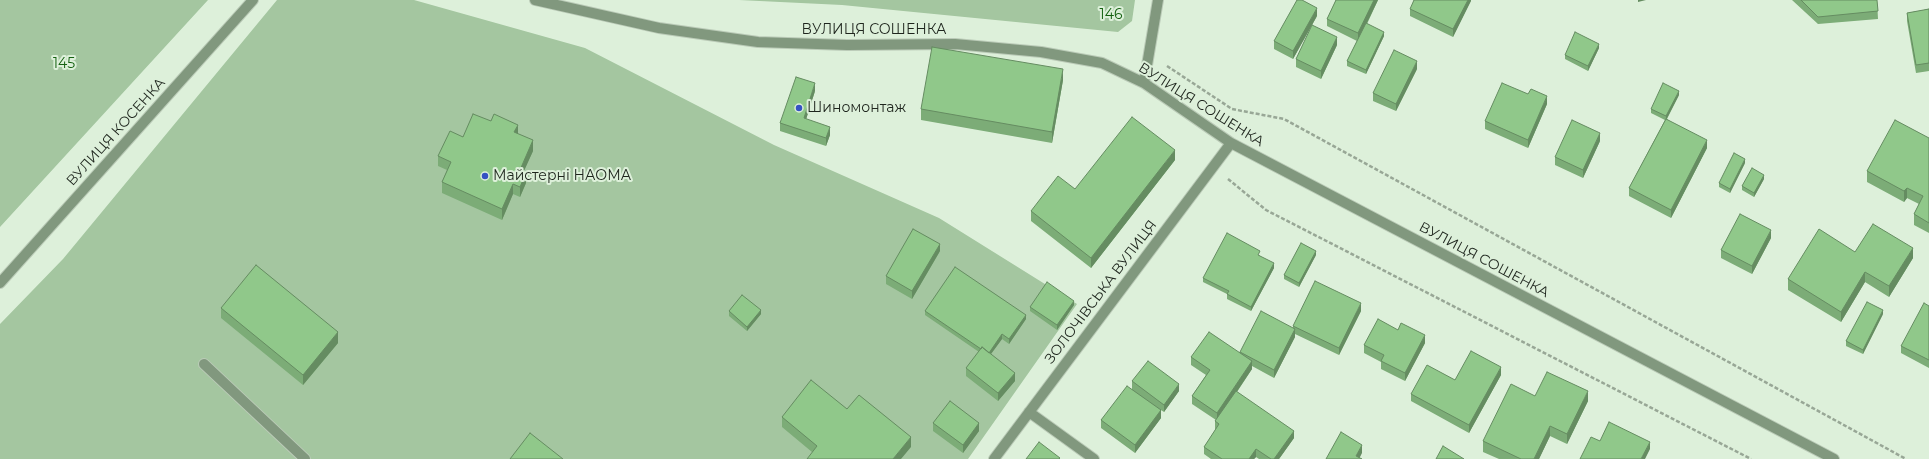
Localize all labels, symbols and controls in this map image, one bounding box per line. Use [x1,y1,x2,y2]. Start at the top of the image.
park label: 146 [1100,7,1122,23]
street label: ВУЛИЦЯ СОШЕНКА [802,22,946,38]
park label: 145 [53,56,75,72]
street label: ВУЛИЦЯ СОШЕНКА [1135,59,1267,151]
street label: ВУЛИЦЯ КОСЕНКА [63,75,169,189]
place label: Шиномонтаж [807,100,906,116]
marker: Шиномонтаж [794,103,804,113]
place label: Майстерні НАОМА [493,168,631,184]
marker: Майстерні НАОМА [480,171,490,181]
street label: ЗОЛОЧІВСЬКА ВУЛИЦЯ [1042,217,1160,367]
street label: ВУЛИЦЯ СОШЕНКА [1416,219,1552,301]

